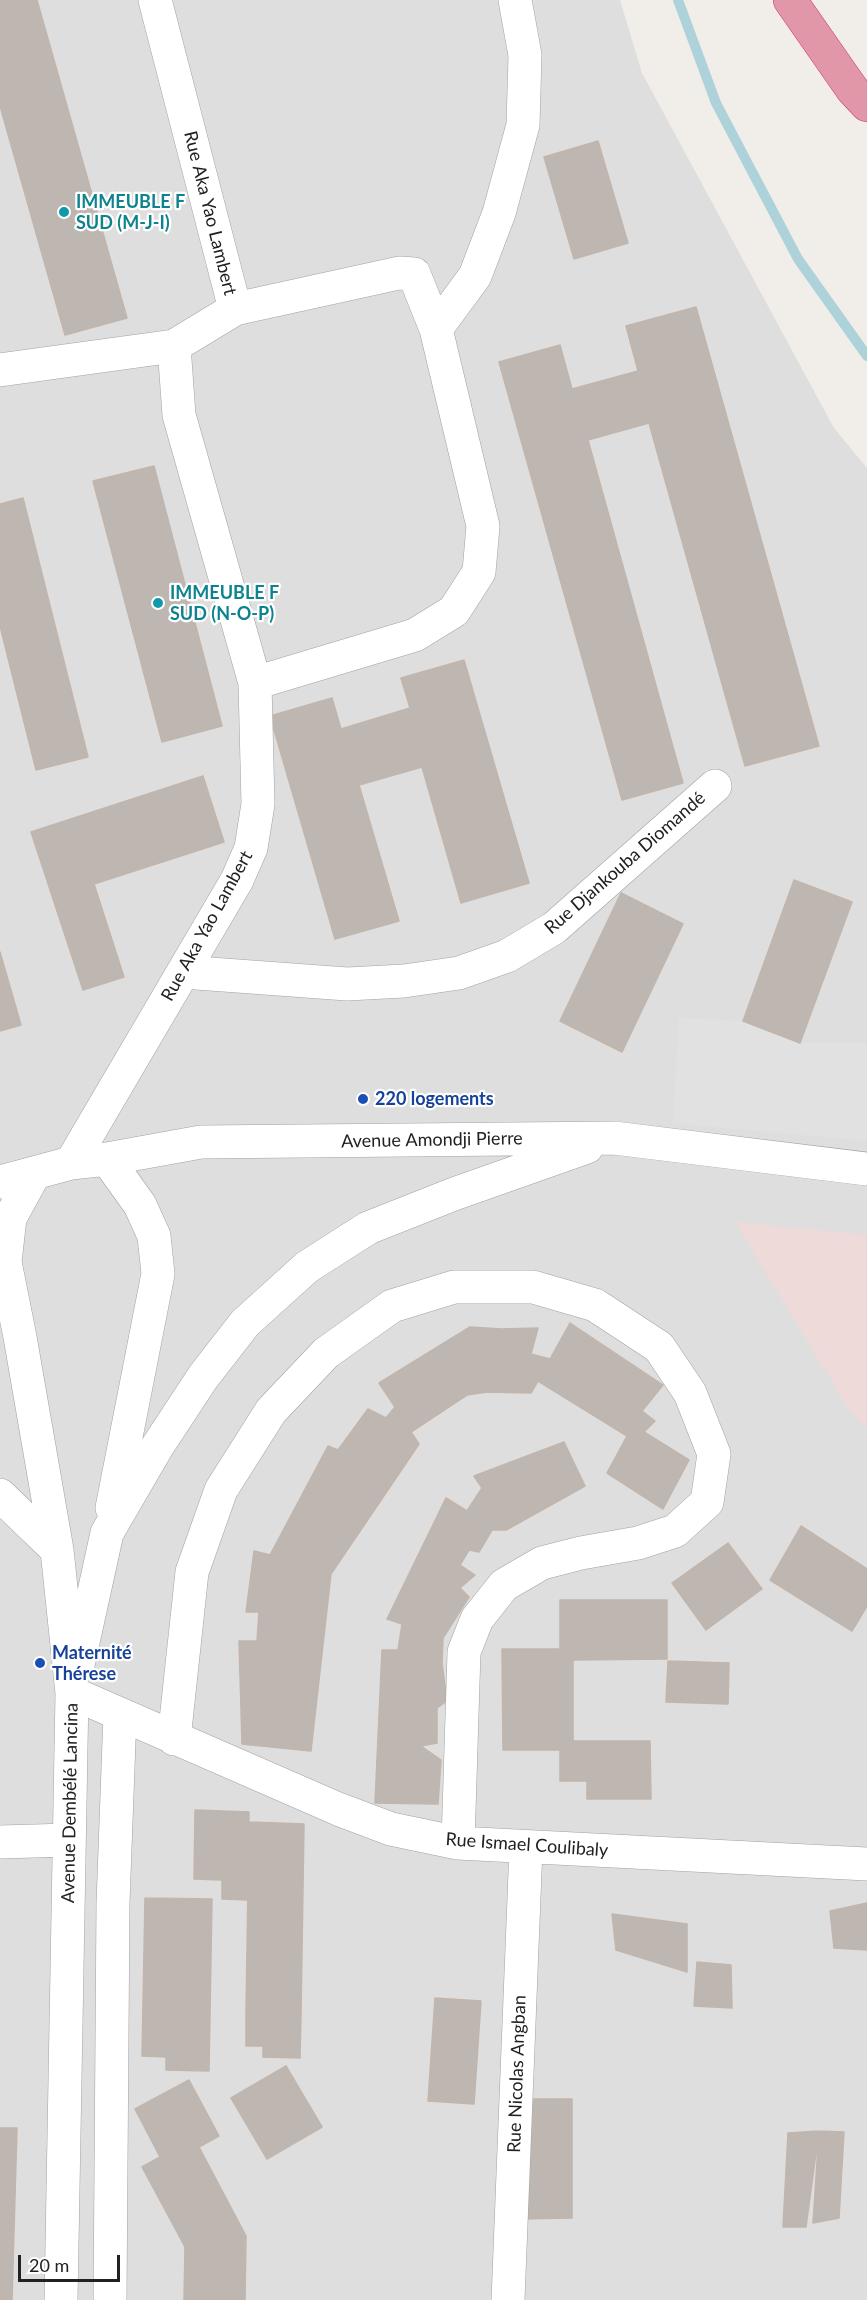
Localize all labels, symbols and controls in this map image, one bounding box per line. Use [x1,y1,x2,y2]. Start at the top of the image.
street label: Rue Aka Yao Lambert [179,129,241,297]
place label: IMMEUBLE F SUD (M-J-I) [76,191,185,234]
marker: IMMEUBLE F SUD (M-J-I) [57,205,71,219]
place label: IMMEUBLE F SUD (N-O-P) [170,582,279,624]
marker: IMMEUBLE F SUD (N-O-P) [151,596,165,610]
street label: Rue Djankouba Diomandé [540,787,710,939]
street label: Rue Aka Yao Lambert [157,847,257,1005]
place label: 220 logements [375,1088,494,1110]
marker: 220 logements [356,1092,370,1106]
street label: Avenue Amondji Pierre [341,1128,523,1152]
place label: Maternité Thérese [52,1642,132,1684]
marker: Maternité Thérese [33,1656,47,1670]
street label: Avenue Dembélé Lancina [57,1703,83,1903]
street label: Rue Ismael Coulibaly [445,1829,609,1861]
street label: Rue Nicolas Angban [503,1995,531,2153]
scale bar [21,2243,123,2281]
text: 20 m [29,2254,69,2276]

